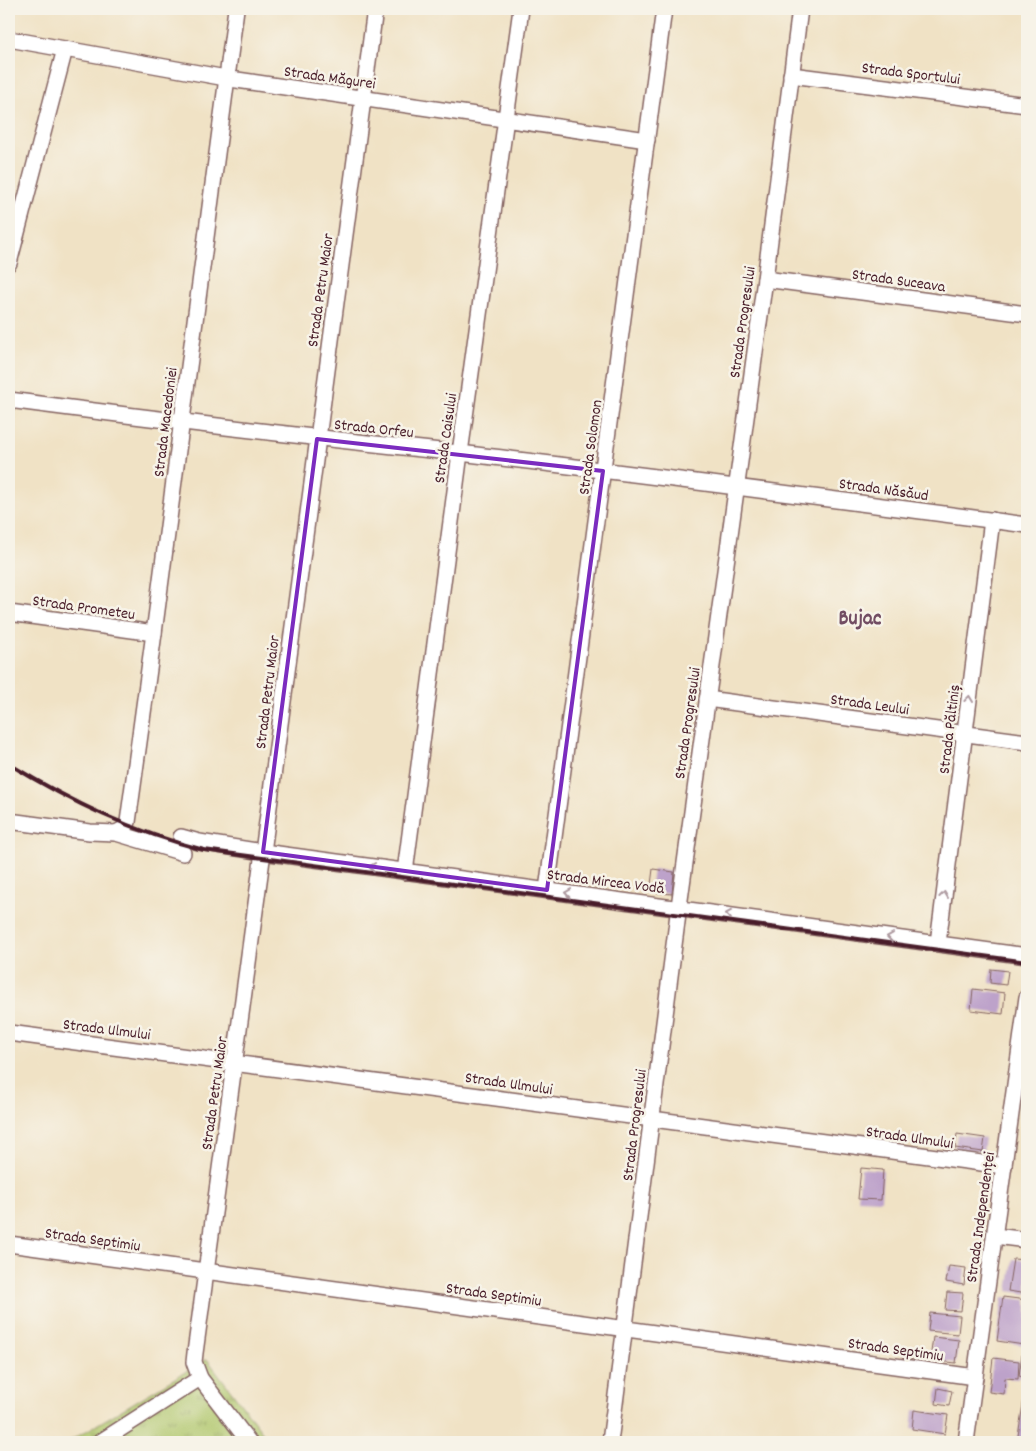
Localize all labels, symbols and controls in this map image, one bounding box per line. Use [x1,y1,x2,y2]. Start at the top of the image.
street label: Strada Sportului [860,57,961,92]
street label: Strada Măgurei [282,61,377,96]
street label: Strada Petru Maior [302,232,341,349]
street label: Strada Suceava [850,264,947,299]
street label: Strada Progresului [724,265,763,380]
street label: Strada Macedoniei [148,366,185,478]
street label: Strada Caisului [429,392,464,485]
street label: Strada Solomon [573,398,610,496]
street label: Strada Orfeu [333,414,415,445]
street label: Strada Năsăud [837,473,930,508]
street label: Strada Prometeu [31,590,136,627]
district label: Bujac [839,605,882,635]
street label: Strada Petru Maior [250,634,287,751]
street label: Strada Progresului [669,666,708,781]
street label: Strada Păltiniș [934,683,967,775]
street label: Strada Leului [829,689,911,722]
one-way arrow [963,695,974,703]
one-way arrow [368,863,376,873]
street label: Strada Mircea Vodă [546,864,666,901]
one-way arrow [563,888,571,899]
one-way arrow [938,891,949,899]
one-way arrow [724,910,733,920]
one-way arrow [885,932,894,942]
street label: Strada Ulmului [62,1014,152,1047]
street label: Strada Petru Maior [196,1035,235,1152]
street label: Strada Ulmului [463,1067,554,1102]
street label: Strada Progresului [617,1068,654,1183]
street label: Strada Ulmului [864,1121,955,1156]
street label: Strada Independenței [961,1151,1002,1284]
street label: Strada Septimiu [43,1222,142,1259]
street label: Strada Septimiu [444,1277,543,1314]
street label: Strada Septimiu [846,1332,945,1369]

